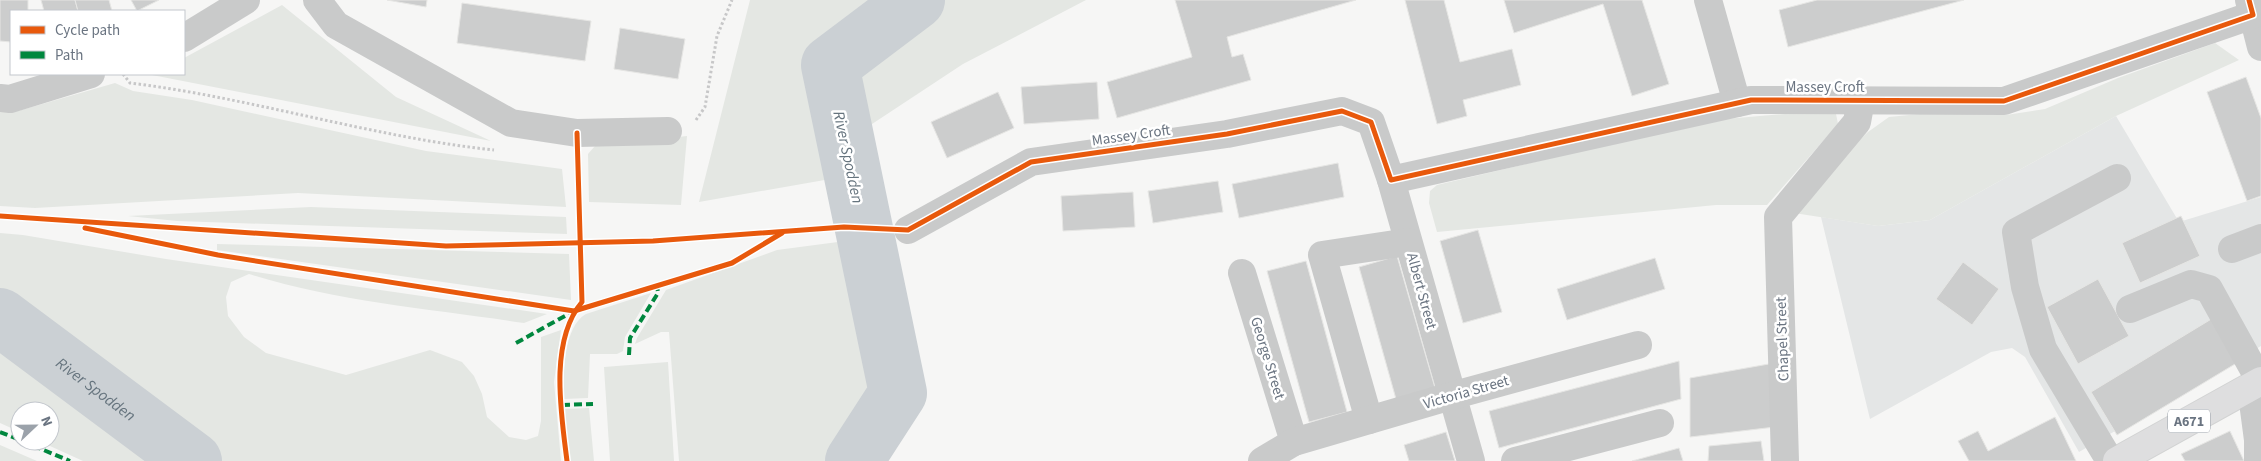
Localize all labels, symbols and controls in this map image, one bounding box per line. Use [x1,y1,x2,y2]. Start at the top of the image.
legend [10,10,185,75]
text: Cycle path [55,20,120,41]
text: Path [55,45,83,66]
street label: Massey Croft [1785,77,1865,98]
water label: River Spodden [827,109,869,206]
street label: Massey Croft [1090,120,1172,151]
street label: Albert Street [1401,250,1442,332]
street label: Chapel Street [1771,296,1794,382]
street label: George Street [1245,314,1290,402]
water label: River Spodden [51,353,140,427]
street label: Victoria Street [1421,370,1511,415]
north arrow [10,401,60,451]
road number: A671 [2168,410,2210,432]
text: N [35,413,57,430]

